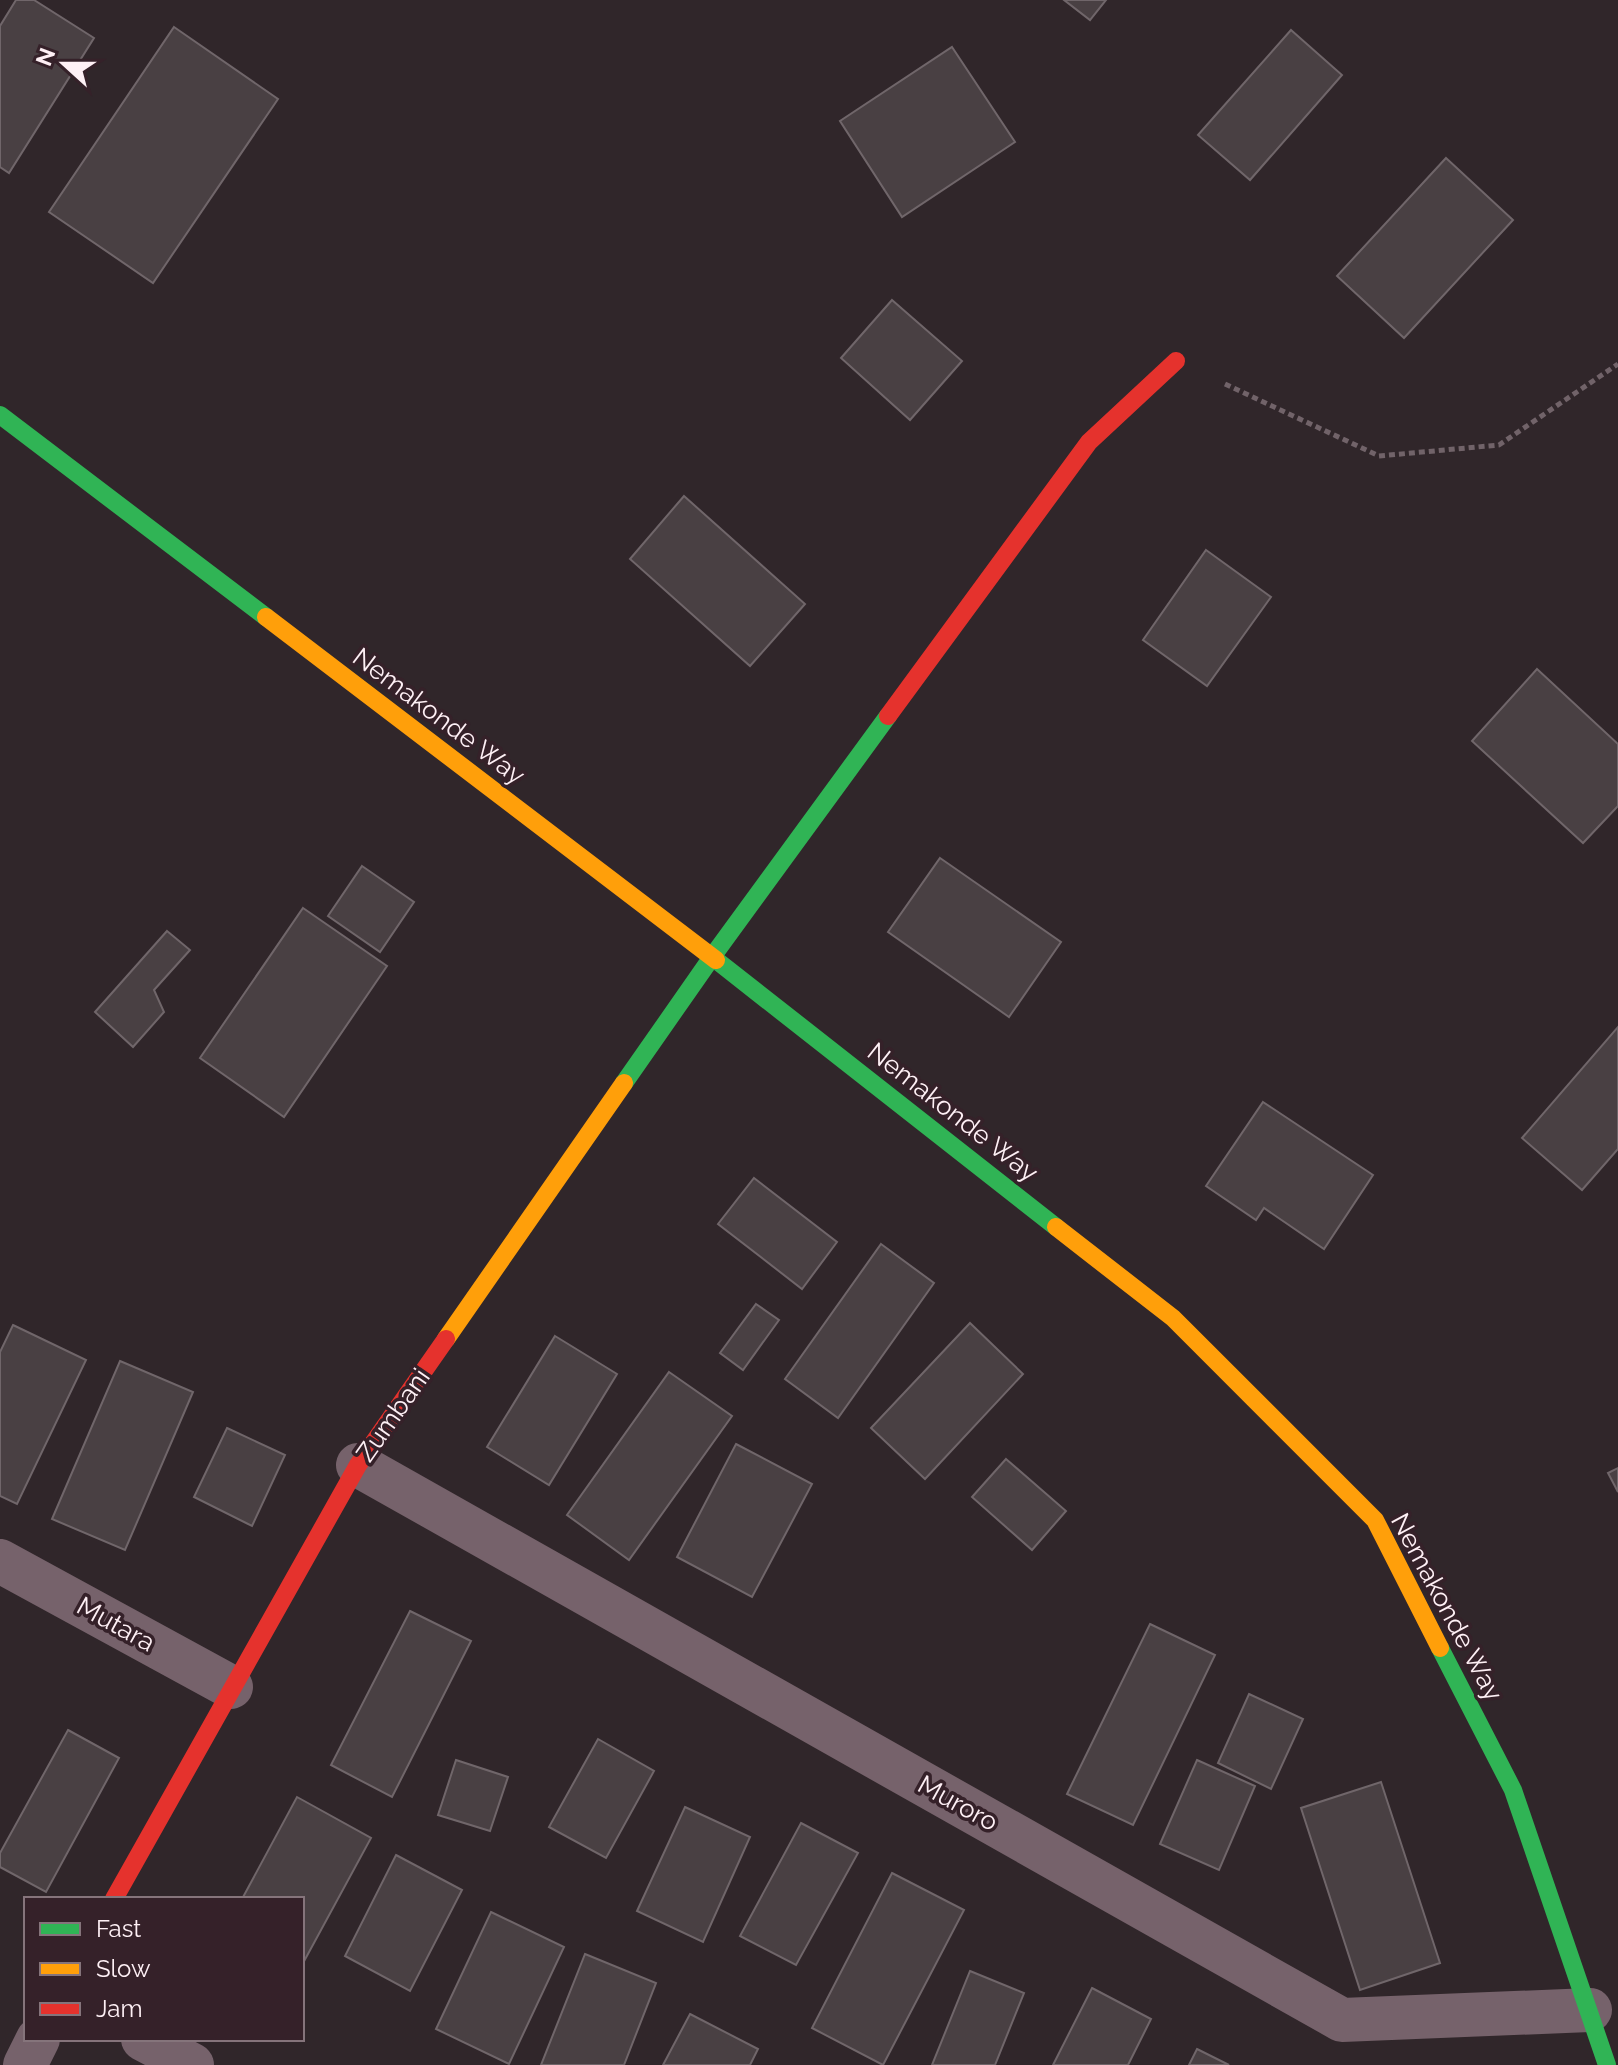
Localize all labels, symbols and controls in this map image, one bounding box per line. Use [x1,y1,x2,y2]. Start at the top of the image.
north arrow [24,24,104,104]
text: N [30,44,60,69]
street label: Nemakonde Way [347,642,531,790]
street label: Nemakonde Way [862,1036,1044,1188]
street label: Zumbani [350,1363,436,1467]
street label: Nemakonde Way [1385,1508,1509,1706]
street label: Mutara [72,1590,160,1658]
street label: Muroro [913,1769,1003,1837]
legend [24,1897,304,2041]
text: Fast [96,1914,141,1943]
text: Slow [96,1954,151,1983]
text: Jam [96,1994,142,2023]

